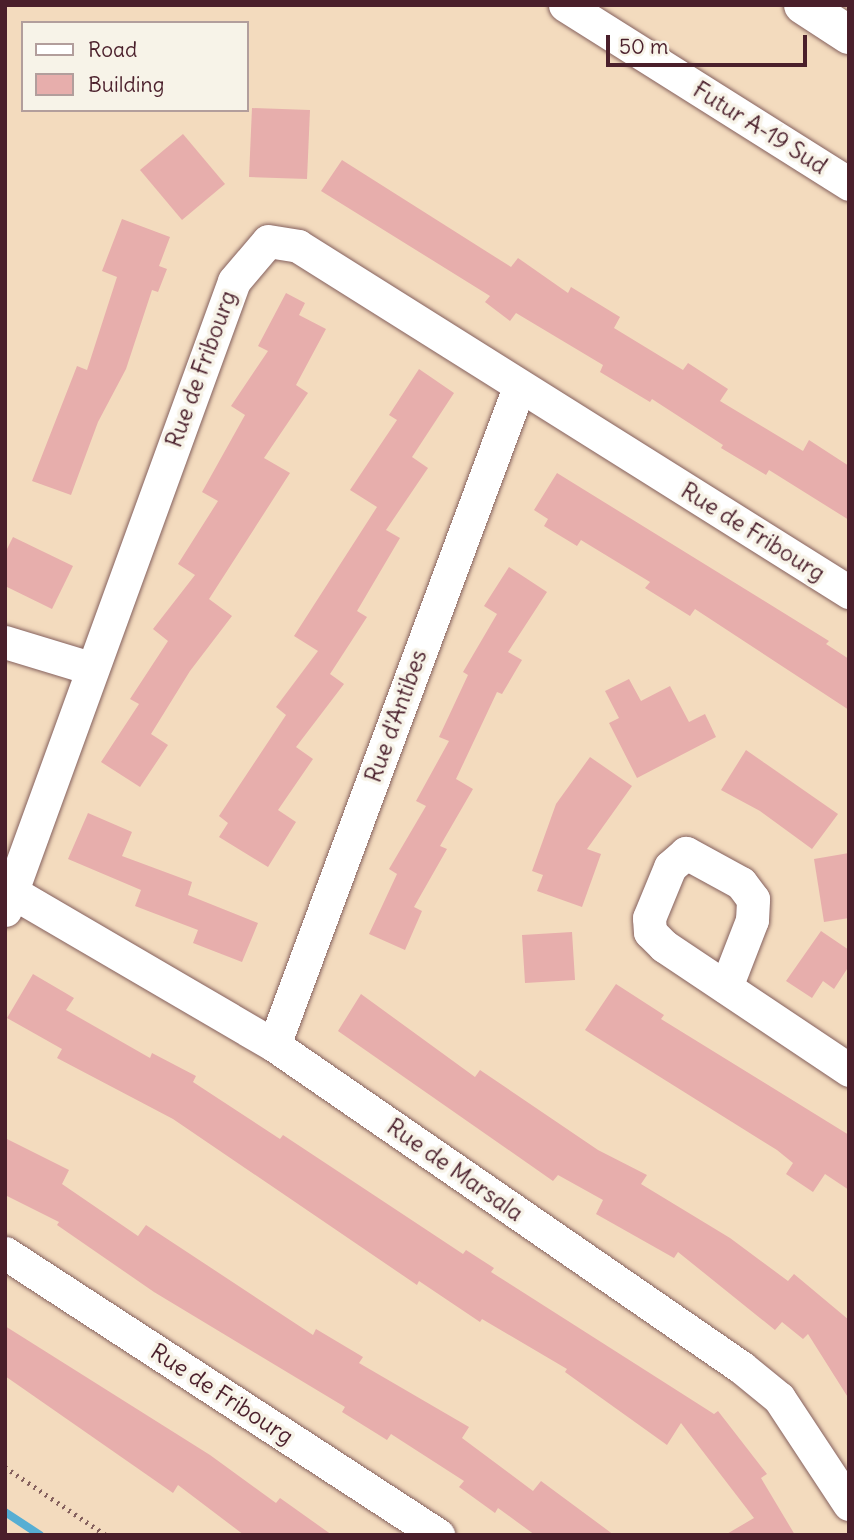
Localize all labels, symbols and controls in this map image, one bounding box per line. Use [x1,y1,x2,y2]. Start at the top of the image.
legend [21,21,248,112]
scale bar [609,21,810,65]
text: 50 m [619,33,668,60]
text: Road [88,36,137,63]
text: Building [88,71,164,98]
street label: Futur A-19 Sud [688,76,832,180]
street label: Rue de Fribourg [160,287,242,451]
street label: Rue de Fribourg [676,477,830,587]
street label: Rue d'Antibes [359,646,433,786]
street label: Rue de Marsala [382,1113,528,1227]
street label: Rue de Fribourg [145,1338,299,1450]

